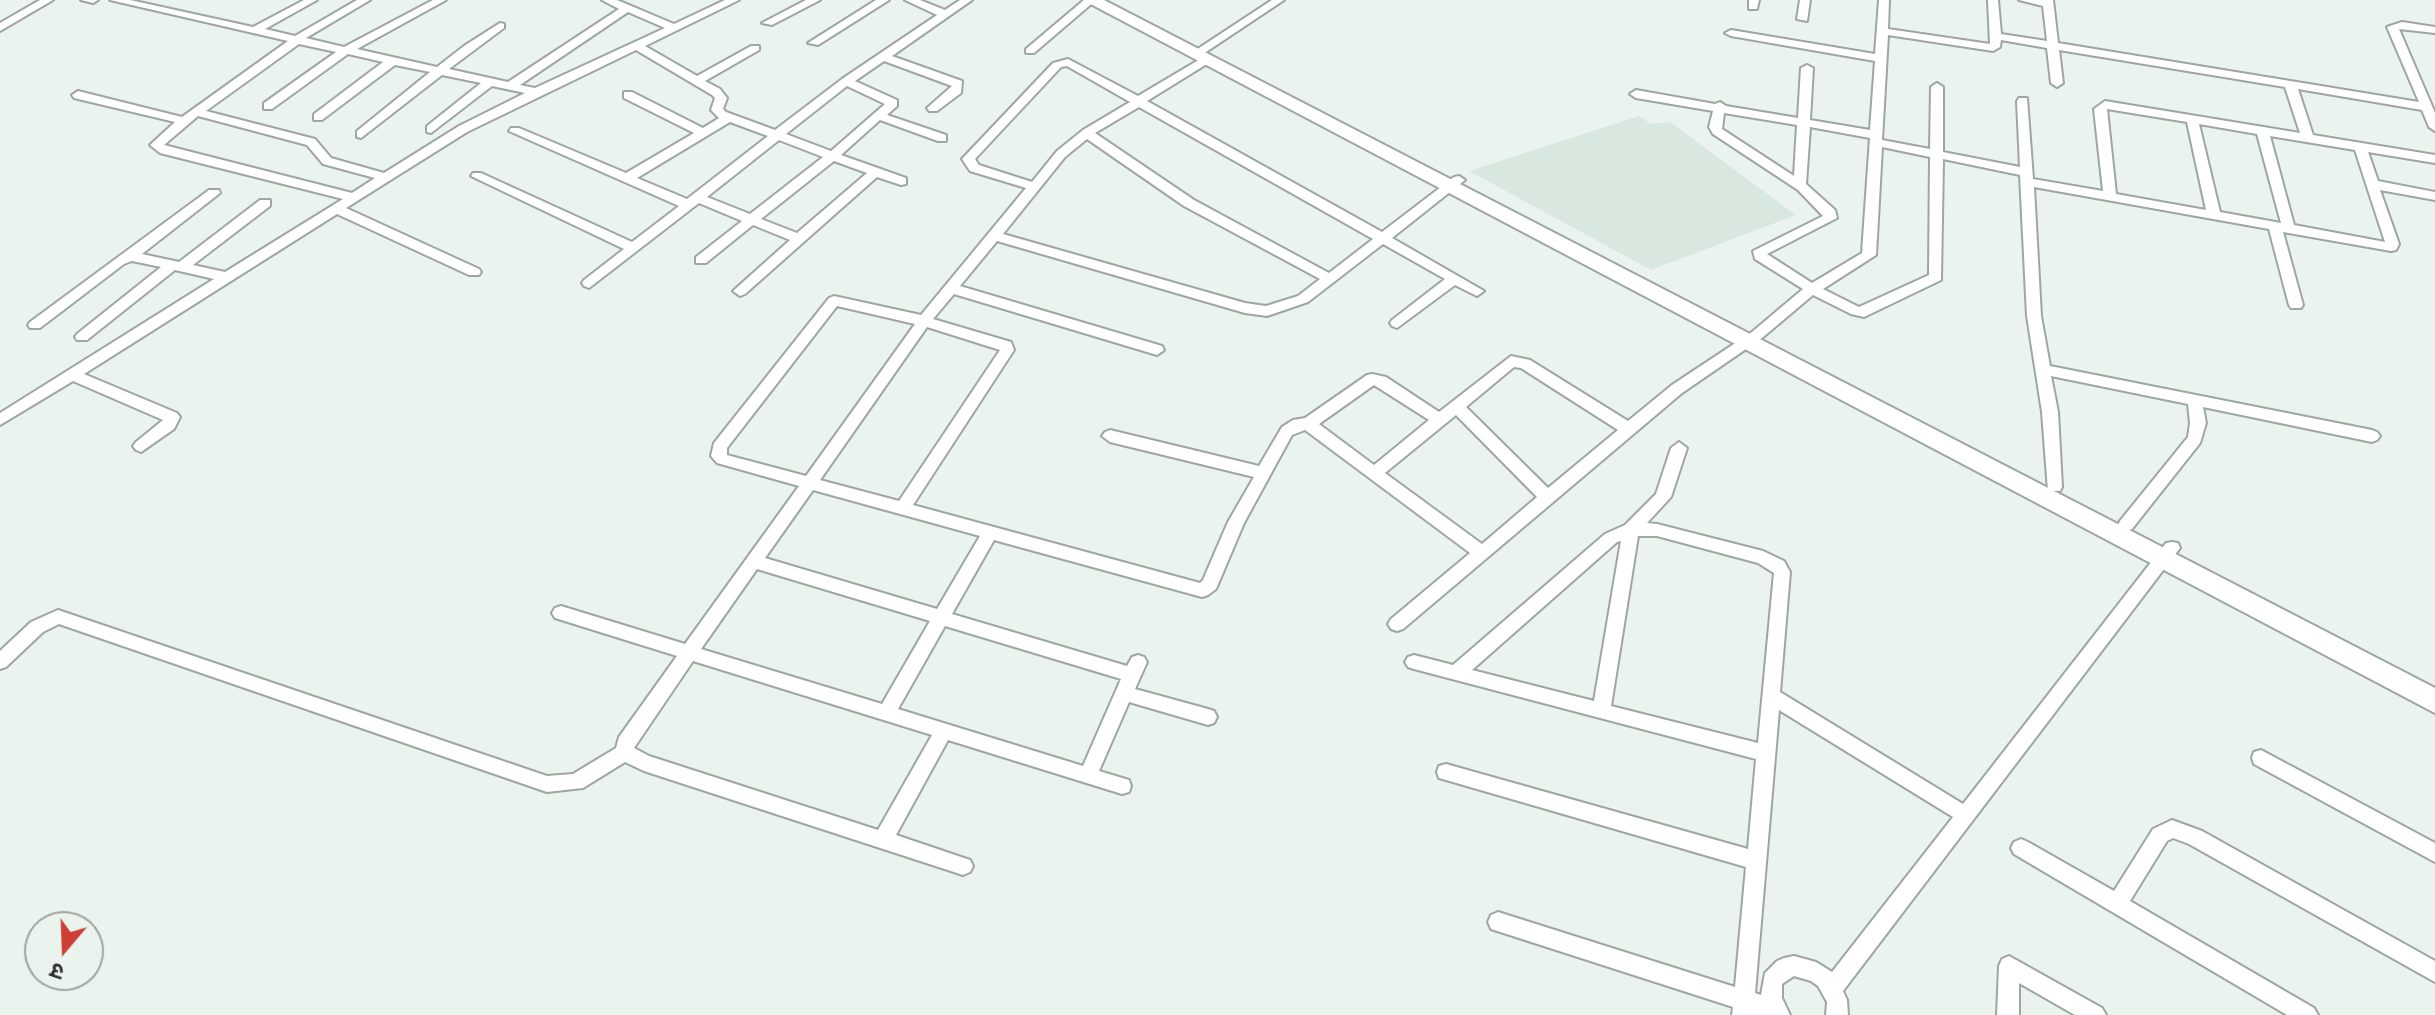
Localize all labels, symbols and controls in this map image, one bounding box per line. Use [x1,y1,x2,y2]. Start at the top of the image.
north arrow [24,911,104,991]
text: उ [46,956,68,988]

